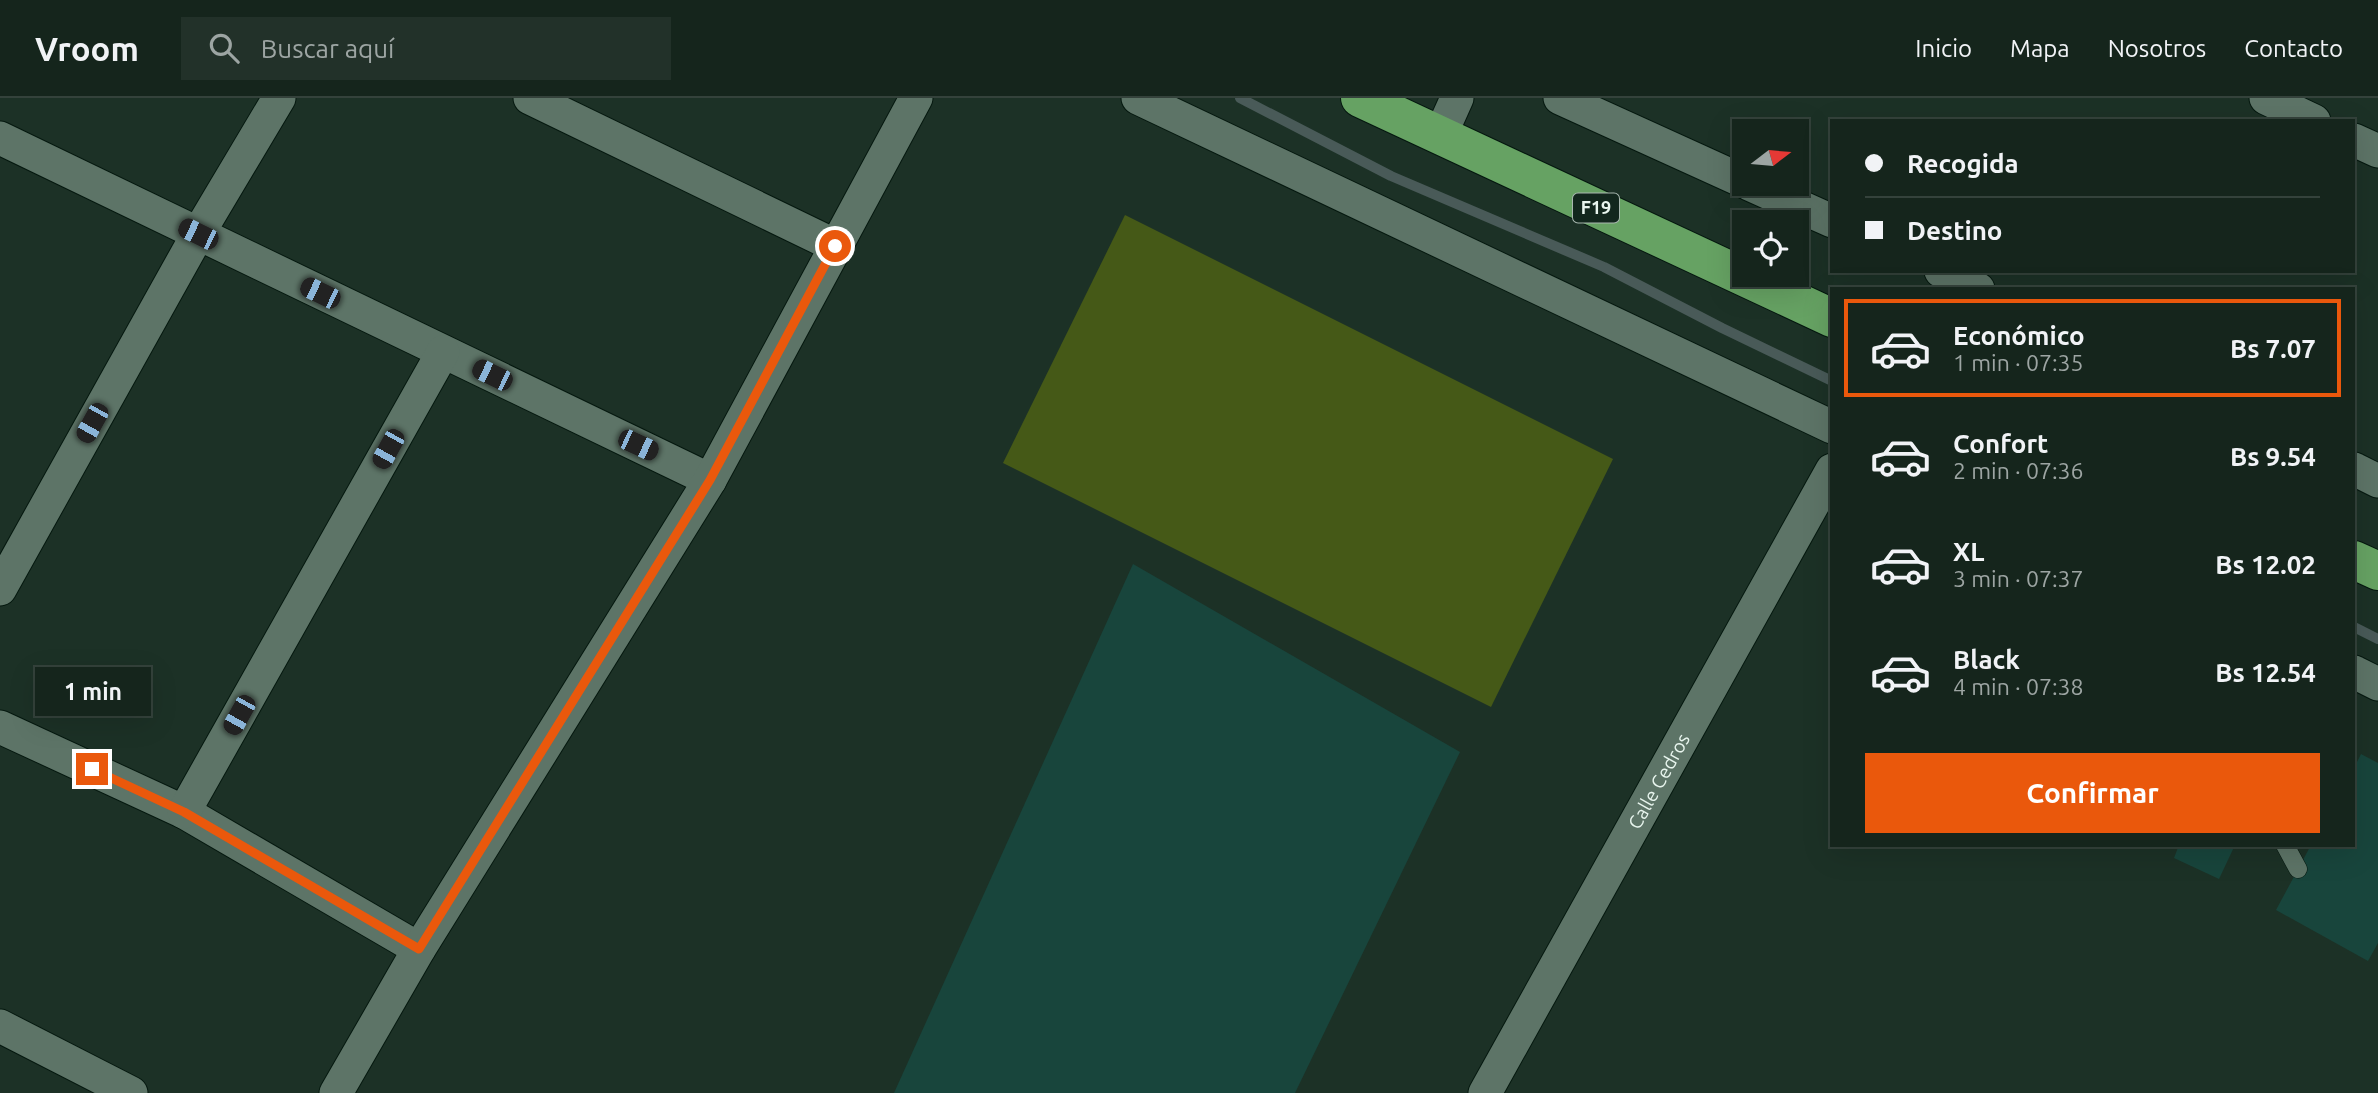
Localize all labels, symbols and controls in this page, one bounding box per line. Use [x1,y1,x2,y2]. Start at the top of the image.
search box [181,17,671,80]
icon: search [205,29,243,67]
text: Vroom [35,30,139,67]
text: Buscar aquí [261,34,394,63]
text: Inicio [1915,35,1972,62]
text: Mapa [2010,35,2070,62]
text: Nosotros [2108,35,2206,62]
text: Contacto [2244,35,2343,62]
north arrow [1732,119,1810,196]
map controls [1732,119,1809,287]
text: Recogida [1907,149,2019,178]
road number: F19 [1573,194,1619,222]
button: locate [1732,210,1809,287]
car [175,215,222,253]
text: Destino [1907,216,2003,245]
route start [819,230,851,262]
car [297,274,344,312]
icon: car [1869,317,1932,380]
text: Económico [1953,321,2085,350]
text: Bs 7.07 [2230,334,2316,363]
text: 1 min · 07:35 [1953,350,2084,375]
car [469,356,516,394]
car [73,400,112,446]
icon: car [1869,425,1932,488]
car [369,426,408,472]
car [615,427,662,463]
text: Confort [1953,429,2048,458]
text: Bs 9.54 [2230,442,2316,471]
text: 2 min · 07:36 [1953,458,2084,483]
icon: car [1869,533,1932,596]
text: XL [1953,537,1984,566]
text: Bs 12.02 [2215,550,2316,579]
text: 3 min · 07:37 [1953,566,2084,591]
icon: car [1869,641,1932,704]
text: Black [1953,645,2020,674]
text: Bs 12.54 [2215,658,2316,687]
callout: 1 min [34,668,150,716]
text: 4 min · 07:38 [1953,674,2084,699]
text: 1 min [64,679,122,704]
car [220,692,259,738]
street label: Calle Cedros [1623,729,1694,833]
route end [76,753,108,785]
button: Confirmar [1865,753,2320,833]

